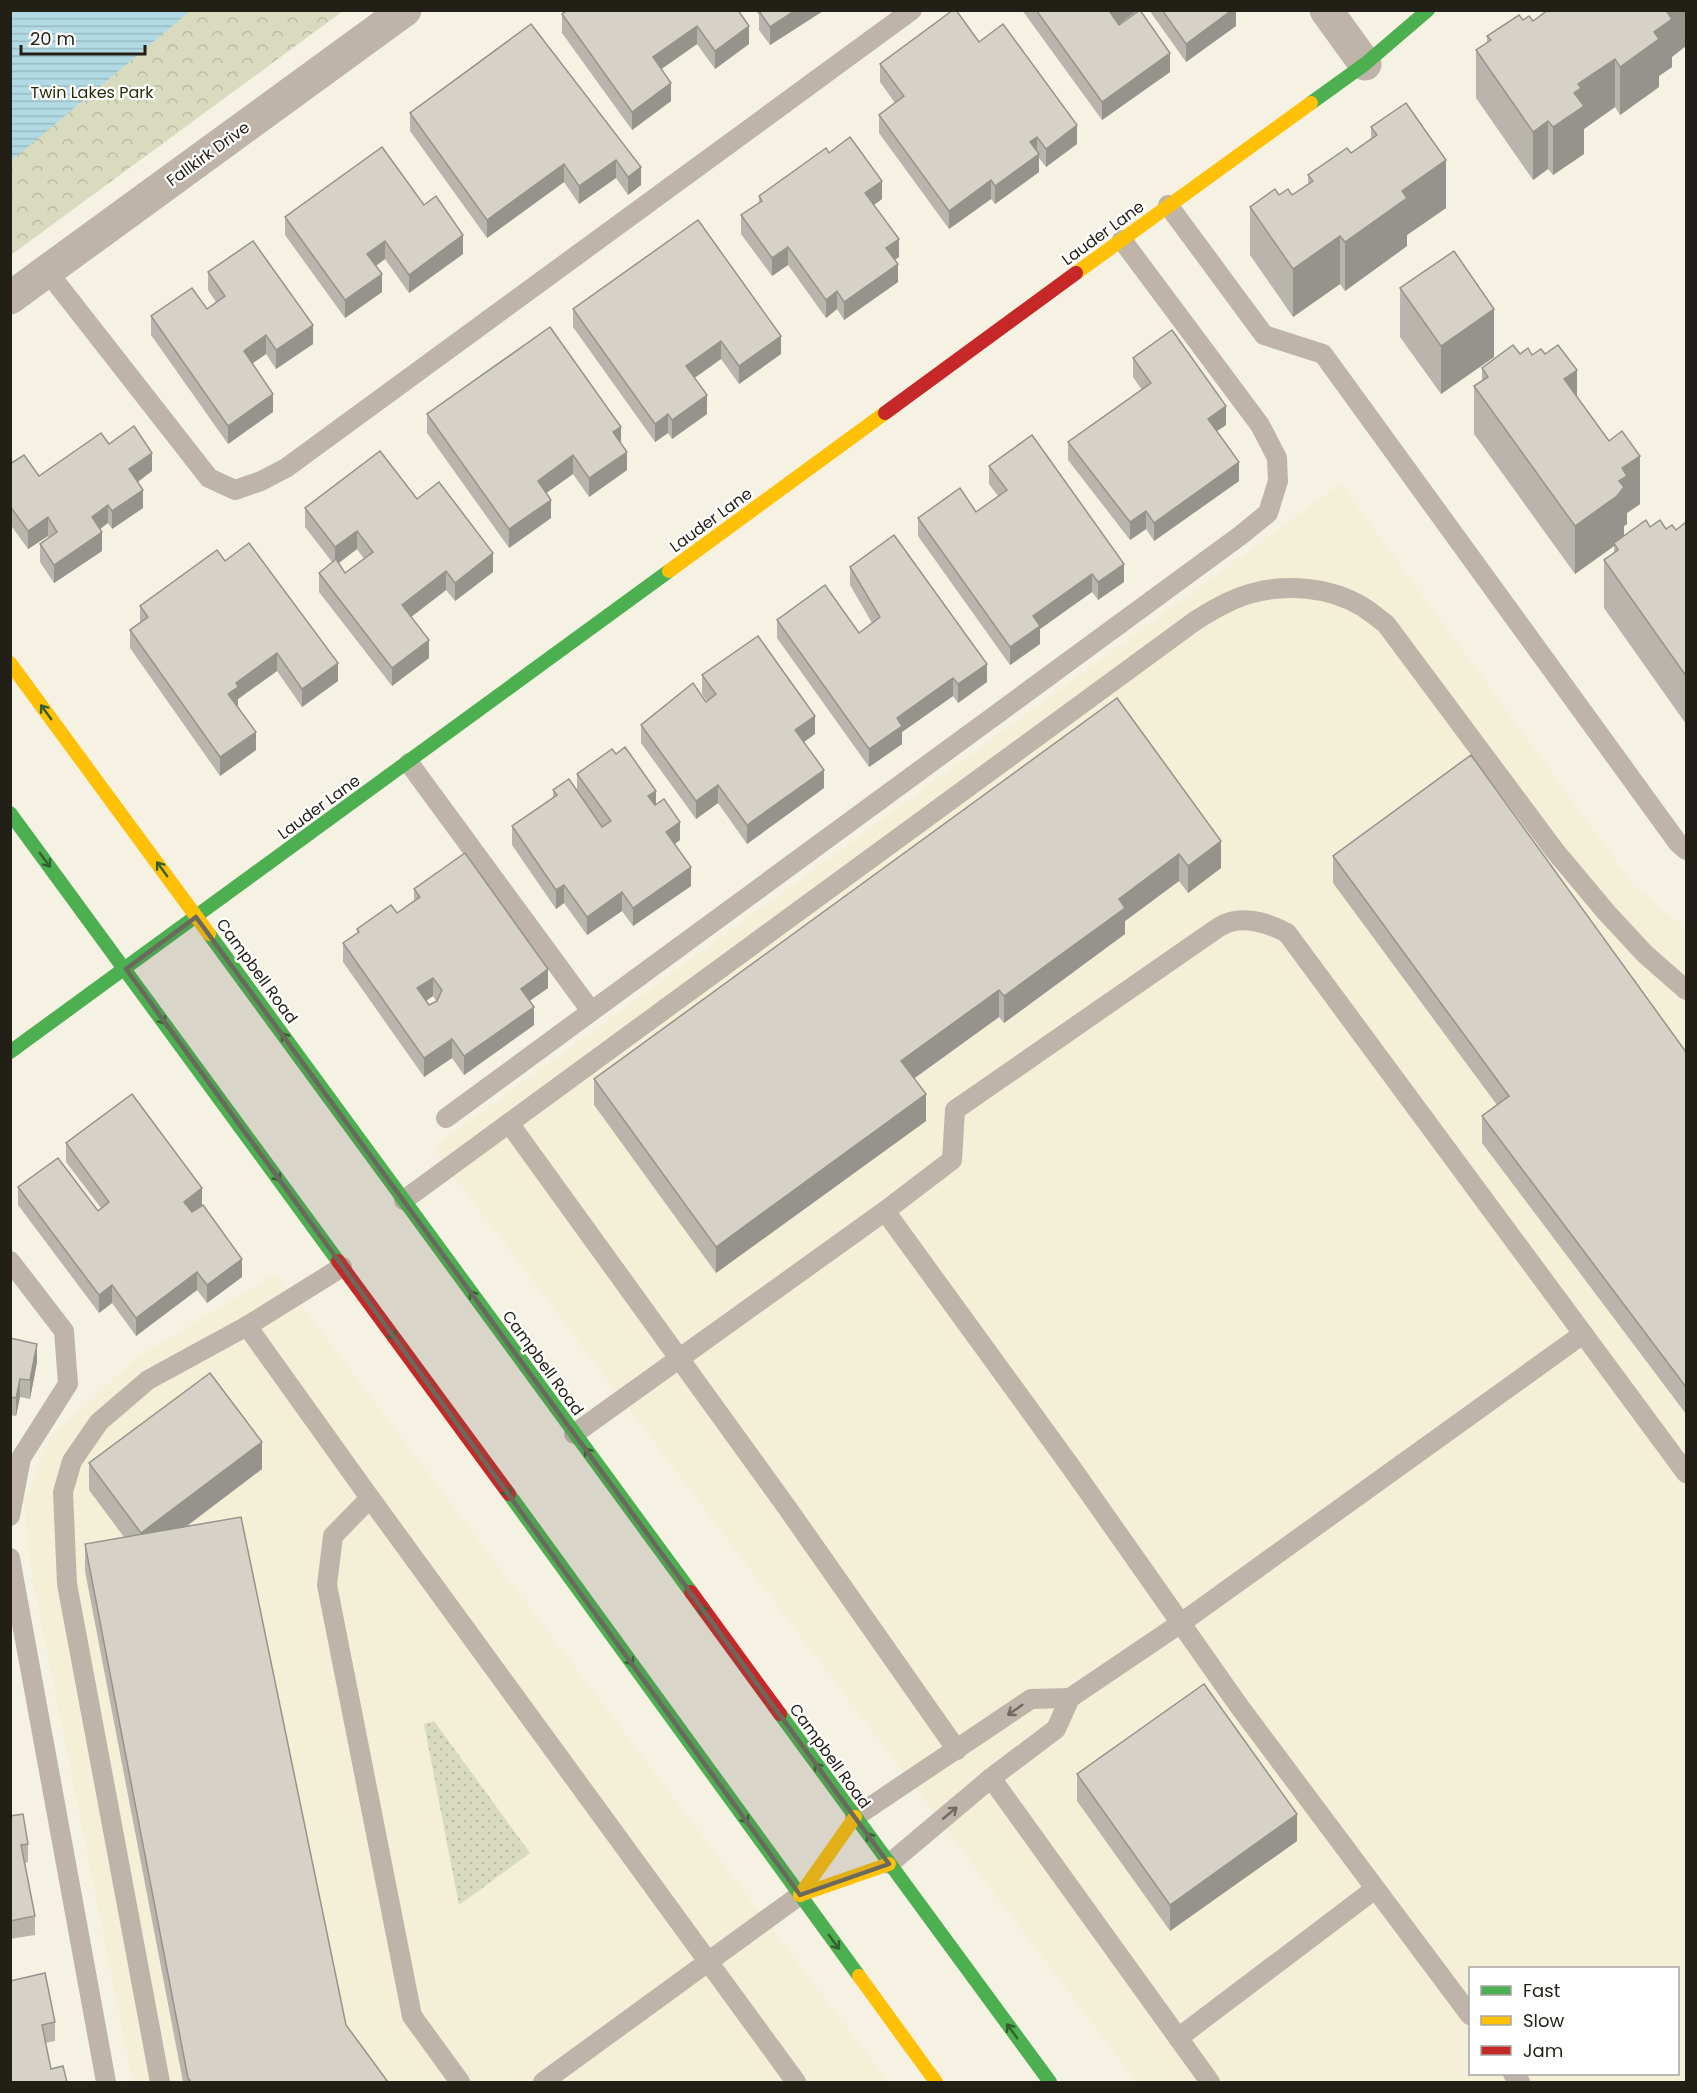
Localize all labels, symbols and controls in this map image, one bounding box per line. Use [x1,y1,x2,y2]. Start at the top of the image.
scale bar [21,18,146,56]
text: 20 m [30,26,75,51]
park label: Twin Lakes Park [30,81,154,104]
street label: Fallkirk Drive [162,116,254,192]
street label: Lauder Lane [1057,195,1149,271]
street label: Lauder Lane [665,482,757,558]
one-way arrow [40,704,53,720]
street label: Lauder Lane [273,769,365,845]
one-way arrow [39,851,51,867]
one-way arrow [155,862,168,878]
street label: Campbell Road [211,914,303,1028]
one-way arrow [154,1008,166,1024]
one-way arrow [281,1032,294,1048]
one-way arrow [268,1166,281,1182]
one-way arrow [469,1290,481,1306]
street label: Campbell Road [497,1306,589,1420]
one-way arrow [383,1323,396,1339]
one-way arrow [584,1448,596,1464]
one-way arrow [498,1481,511,1497]
one-way arrow [699,1605,712,1621]
one-way arrow [622,1649,634,1665]
street label: Campbell Road [784,1699,876,1813]
one-way arrow [1007,1704,1023,1716]
one-way arrow [814,1763,827,1779]
one-way arrow [736,1807,749,1823]
one-way arrow [941,1807,957,1820]
one-way arrow [865,1833,878,1849]
one-way arrow [828,1934,840,1950]
legend [1469,1967,1679,2075]
text: Fast [1523,1978,1560,2003]
text: Slow [1523,2008,1565,2033]
one-way arrow [1006,2024,1018,2040]
text: Jam [1523,2038,1563,2063]

